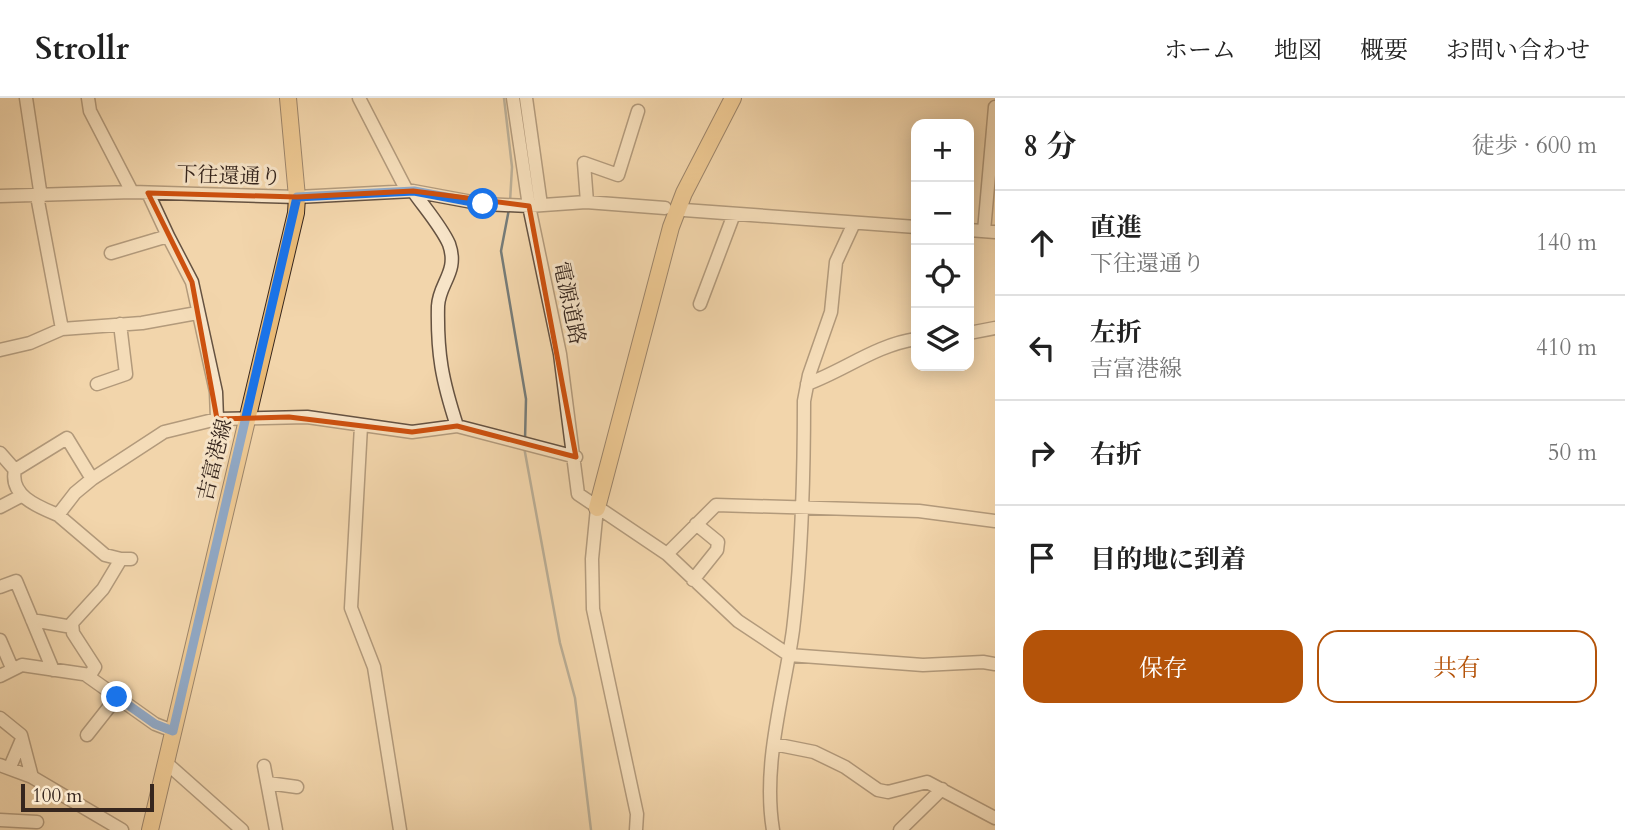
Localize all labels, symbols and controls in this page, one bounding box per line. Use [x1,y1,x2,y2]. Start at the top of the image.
text: Strollr [35,26,129,71]
text: ホーム [1164,34,1236,67]
text: 地図 [1274,34,1322,67]
text: 概要 [1360,34,1408,67]
text: お問い合わせ [1446,34,1590,67]
map controls [911,119,974,371]
button: + [911,119,974,182]
text: 8 分 [1023,126,1076,167]
text: 徒歩 · 600 m [1472,130,1597,161]
street label: 下往還通り [176,160,282,192]
button: − [911,182,974,245]
route start [467,188,498,219]
text: 直進 [1090,210,1142,245]
icon: ahead [1023,224,1061,262]
text: 140 m [1536,227,1597,258]
button: locate [911,245,974,308]
text: 下往還通り [1090,248,1205,279]
street label: 電源道路 [546,259,592,347]
button: layers [911,308,974,371]
text: 左折 [1090,315,1142,350]
icon: left [1023,329,1061,367]
text: 410 m [1536,332,1597,363]
text: 吉富港線 [1090,353,1182,384]
street label: 吉富港線 [191,416,239,504]
icon: right [1023,434,1061,472]
text: 右折 [1090,437,1142,472]
text: 50 m [1548,437,1597,468]
icon: arrive [1023,539,1061,577]
text: 目的地に到着 [1090,542,1246,577]
button: 保存 [1023,630,1303,703]
button: 共有 [1317,630,1597,703]
route end [101,681,132,712]
scale bar [21,781,154,813]
text: 100 m [32,783,82,809]

